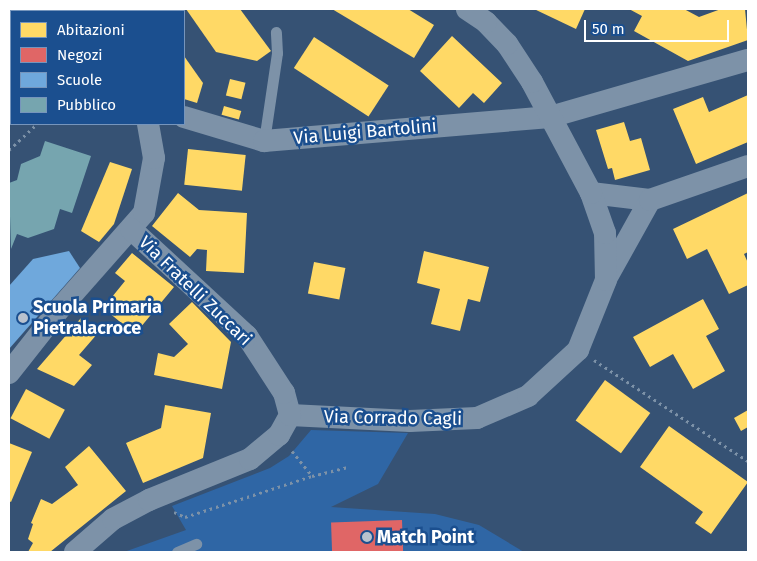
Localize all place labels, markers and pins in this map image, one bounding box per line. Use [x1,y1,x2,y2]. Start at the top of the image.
place label: Scuola Primaria Pietralacroce [33,297,162,340]
marker: Scuola Primaria Pietralacroce [17,312,29,324]
place label: Match Point [377,526,474,548]
marker: Match Point [361,531,373,543]

